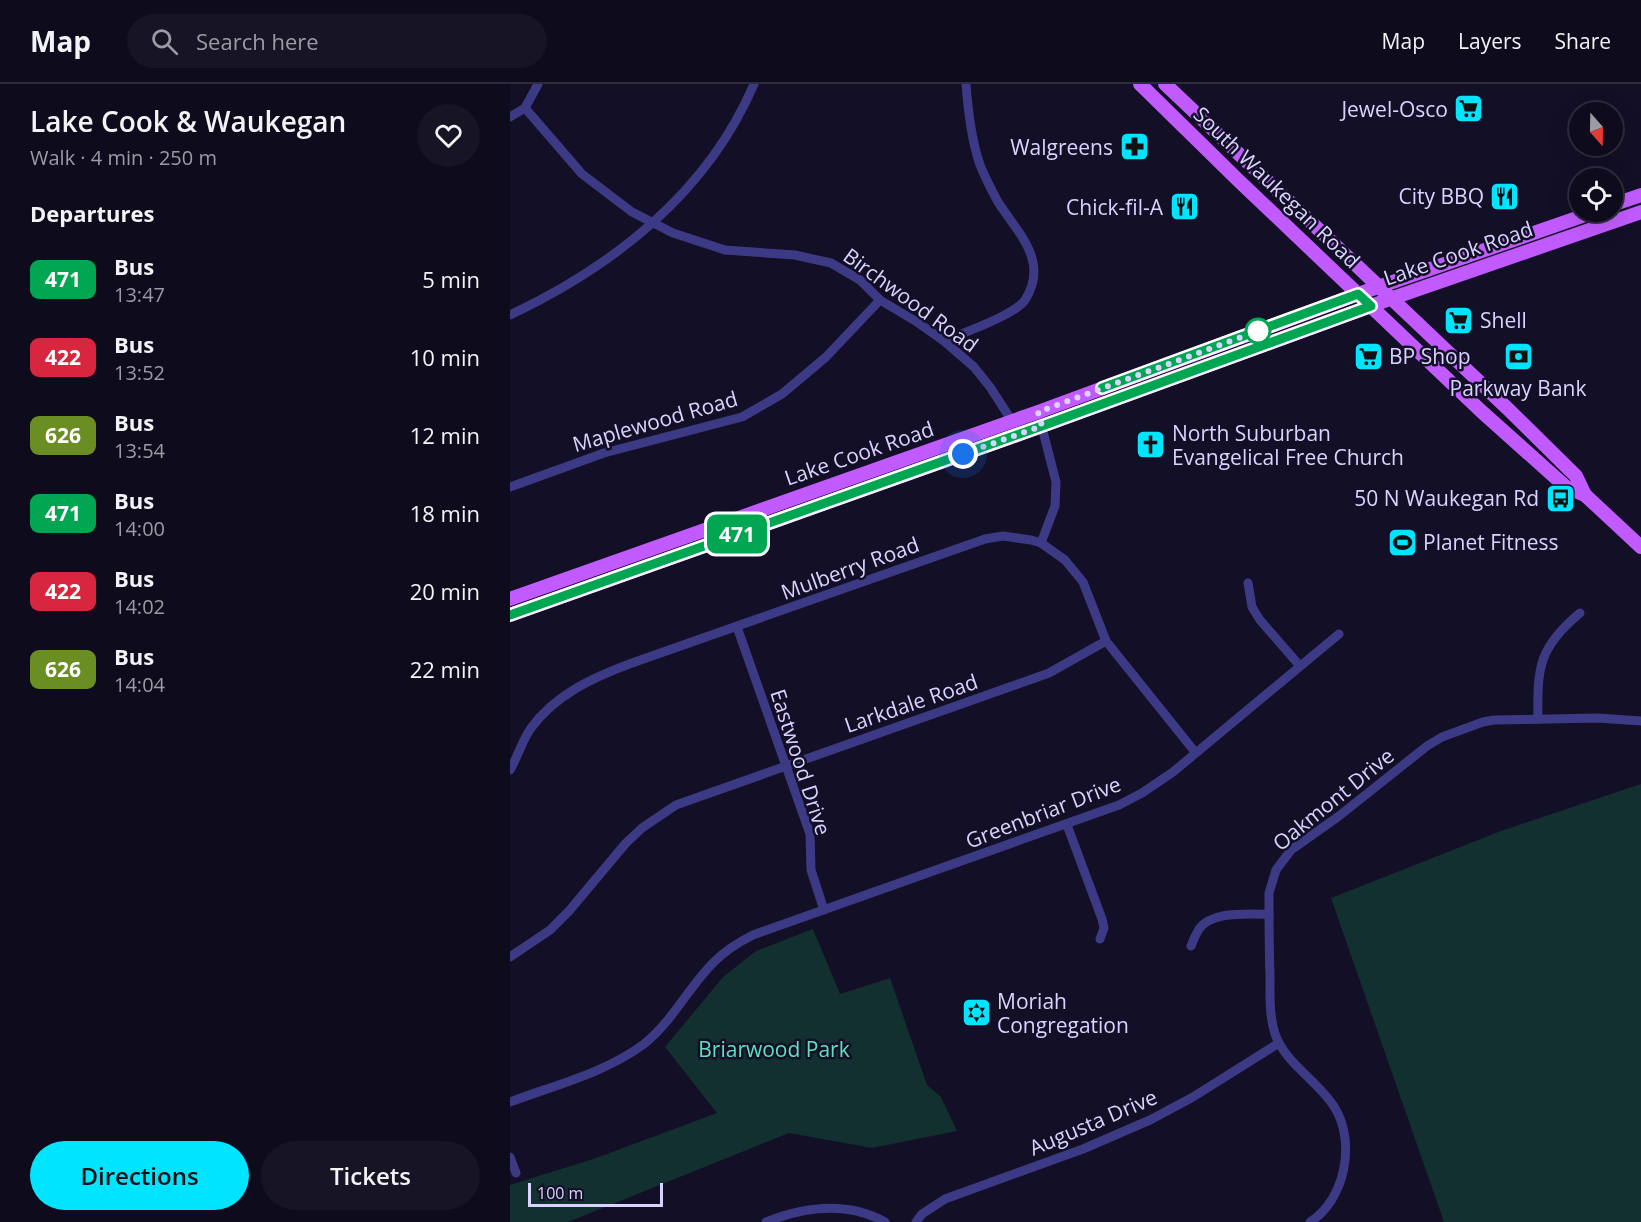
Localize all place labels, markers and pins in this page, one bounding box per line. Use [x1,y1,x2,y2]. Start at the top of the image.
supermarket icon: Jewel-Osco [1453,93,1485,125]
place label: Jewel-Osco [1339,95,1448,123]
pharmacy icon: Walgreens [1118,131,1150,163]
place label: Walgreens [1010,133,1113,161]
restaurant icon: City BBQ [1489,180,1521,212]
place label: City BBQ [1399,182,1484,210]
restaurant icon: Chick-fil-A [1168,191,1200,223]
place label: Chick-fil-A [1066,193,1164,221]
supermarket icon: Shell [1443,304,1475,336]
place label: Shell [1480,306,1527,334]
unlabelled marker [1245,318,1271,344]
supermarket icon: BP Shop [1352,340,1384,372]
bank icon: Parkway Bank [1502,341,1534,373]
place label: BP Shop [1389,342,1471,370]
place label: Parkway Bank [1450,374,1586,402]
place label: North Suburban Evangelical Free Church [1172,419,1404,471]
church icon: North Suburban Evangelical Free Church [1135,429,1167,461]
bus stop icon: 50 N Waukegan Rd [1544,482,1576,514]
place label: 50 N Waukegan Rd [1354,484,1539,512]
sports icon: Planet Fitness [1386,526,1418,558]
place label: Planet Fitness [1423,528,1559,556]
place label: Moriah Congregation [997,987,1129,1039]
synagogue icon: Moriah Congregation [960,997,992,1029]

